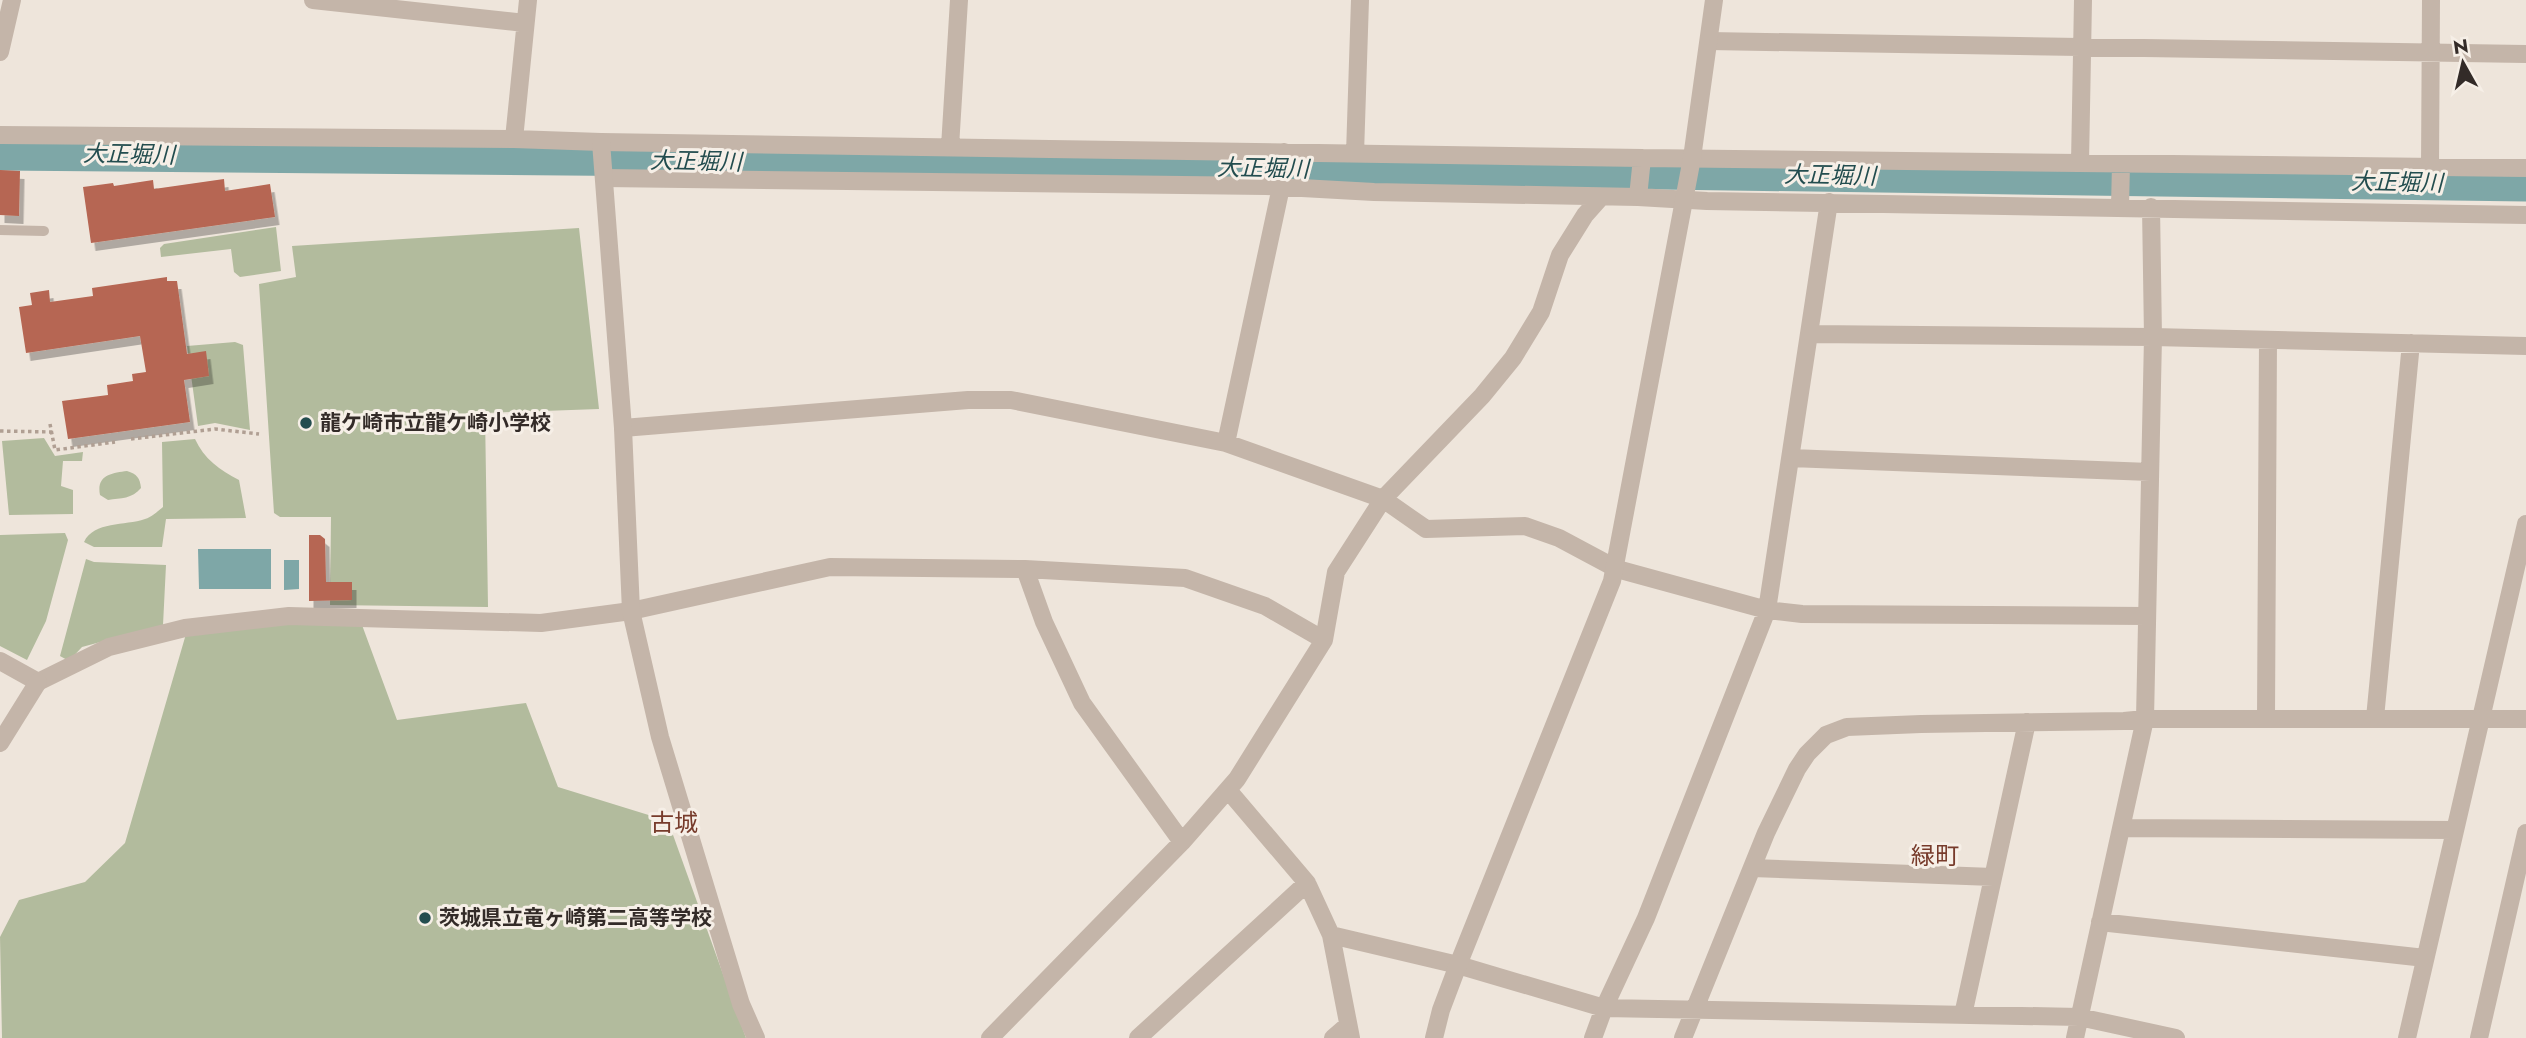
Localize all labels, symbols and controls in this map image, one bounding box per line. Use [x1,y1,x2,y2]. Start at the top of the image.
north arrow [2428,28,2498,98]
text: N [2451,32,2470,61]
water label: 大正堀川 [83,136,178,172]
water label: 大正堀川 [650,143,745,179]
water label: 大正堀川 [1217,150,1312,186]
water label: 大正堀川 [1784,157,1879,193]
water label: 大正堀川 [2351,164,2446,200]
place label: 龍ケ崎市立龍ケ崎小学校 [320,408,551,438]
marker: 龍ケ崎市立龍ケ崎小学校 [298,415,314,431]
district label: 古城 [650,805,698,840]
district label: 緑町 [1911,838,1959,873]
place label: 茨城県立竜ヶ崎第二高等学校 [439,903,712,933]
marker: 茨城県立竜ヶ崎第二高等学校 [417,910,433,926]

